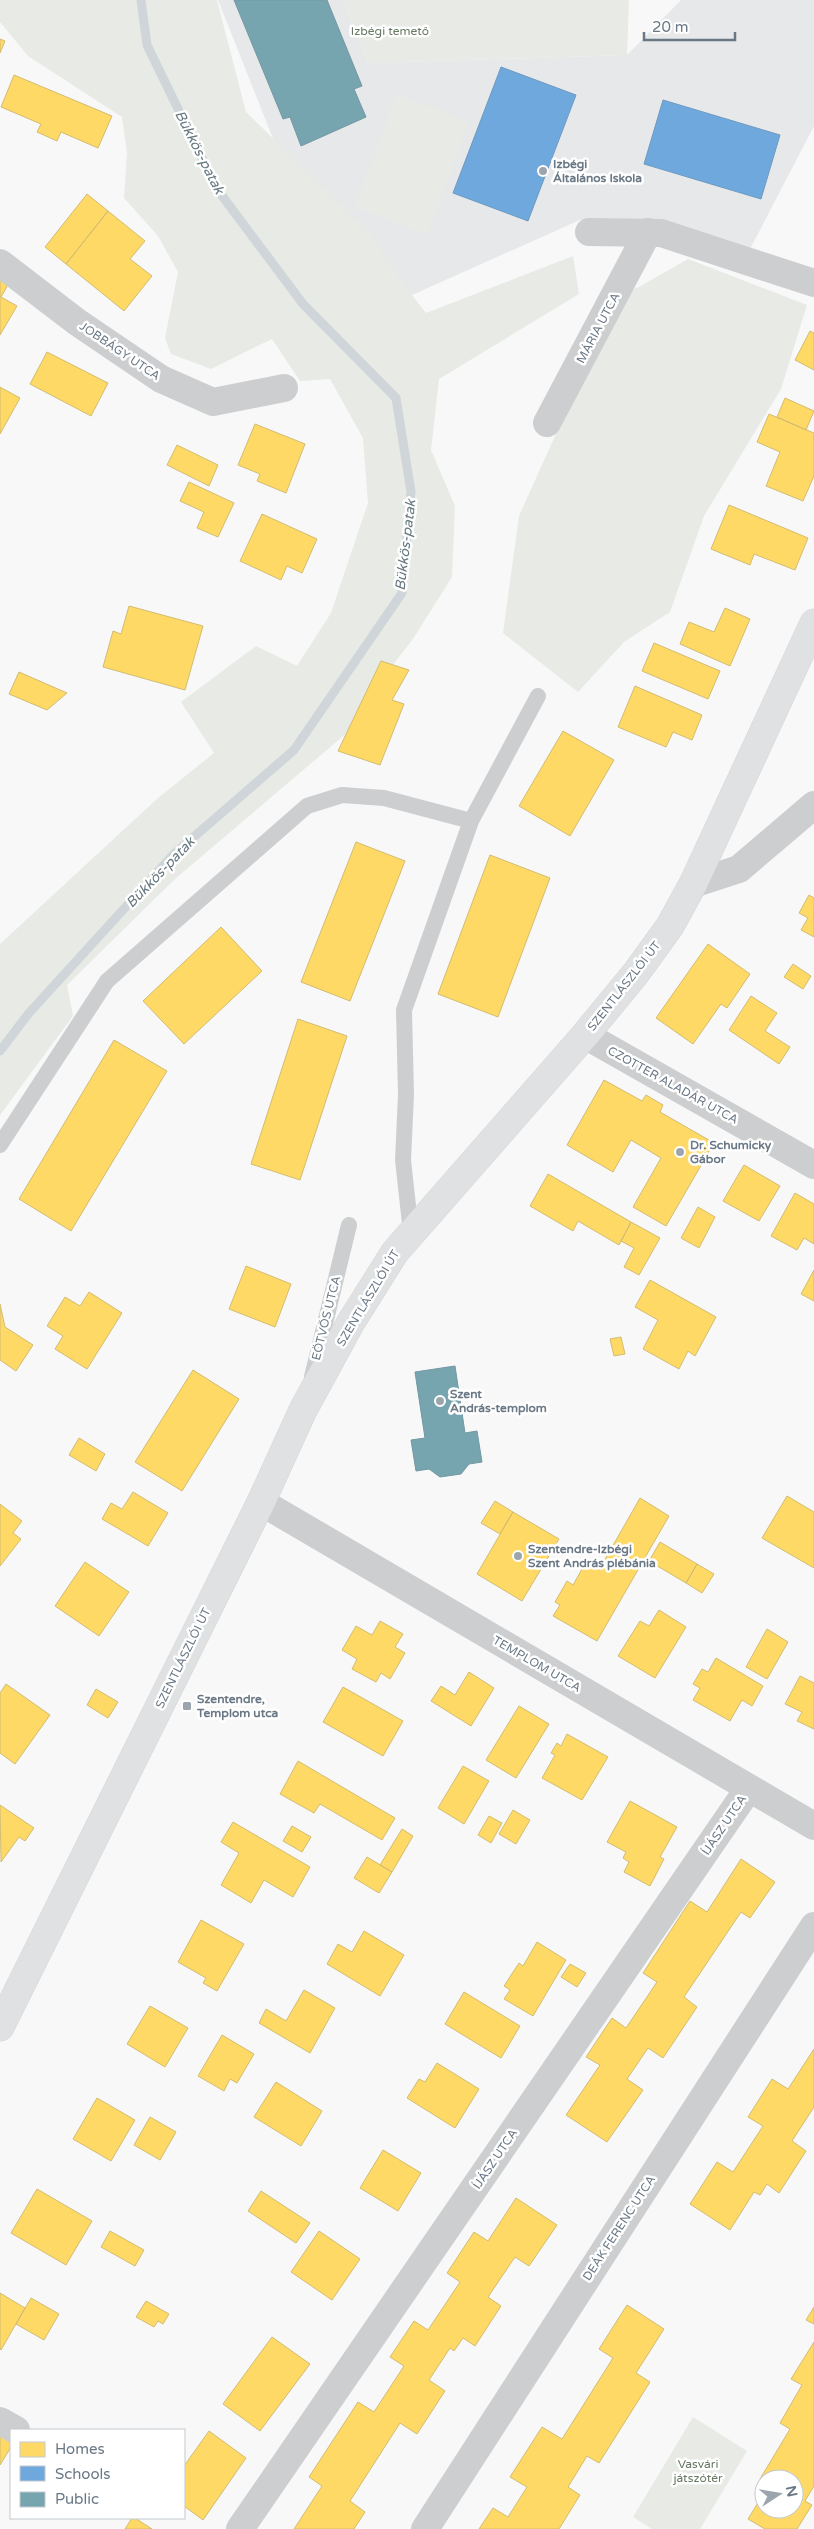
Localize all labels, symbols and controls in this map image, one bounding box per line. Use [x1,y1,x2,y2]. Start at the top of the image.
scale bar [644,10,735,42]
text: 20 m [652,18,689,36]
park label: Izbégi temető [351,24,429,38]
water label: Bükkös-patak [171,108,229,198]
place label: Izbégi Általános Iskola [553,157,642,185]
marker: Izbégi Általános Iskola [537,165,549,177]
street label: MÁRIA UTCA [574,290,623,366]
street label: JOBBÁGY UTCA [77,319,163,383]
water label: Bükkös-patak [391,497,420,592]
water label: Bükkös-patak [122,833,199,911]
street label: SZENTLÁSZLÓI ÚT [585,938,664,1034]
street label: CZOTTER ALADÁR UTCA [605,1043,741,1127]
place label: Dr. Schumicky Gábor [690,1138,772,1166]
marker: Dr. Schumicky Gábor [674,1146,686,1158]
street label: SZENTLÁSZLÓI ÚT [334,1247,403,1349]
street label: EÖTVÖS UTCA [309,1274,343,1362]
place label: Szent András-templom [450,1387,547,1416]
marker: Szent András-templom [434,1395,446,1407]
place label: Szentendre-Izbégi Szent András plébánia [528,1542,656,1571]
marker: Szentendre-Izbégi Szent András plébánia [512,1550,524,1562]
street label: SZENTLÁSZLÓI ÚT [153,1605,214,1710]
street label: TEMPLOM UTCA [490,1633,584,1695]
place label: Szentendre, Templom utca [196,1692,279,1721]
marker: Szentendre, Templom utca [181,1700,193,1712]
street label: ÍJÁSZ UTCA [699,1792,749,1858]
street label: ÍJÁSZ UTCA [470,2126,520,2192]
street label: DEÁK FERENC UTCA [580,2173,658,2283]
legend [10,2429,185,2519]
text: Homes [55,2440,105,2458]
park label: Vasvári játszótér [672,2457,723,2485]
text: Schools [55,2465,111,2483]
north arrow [754,2469,804,2519]
text: N [782,2484,801,2499]
text: Public [55,2490,99,2508]

